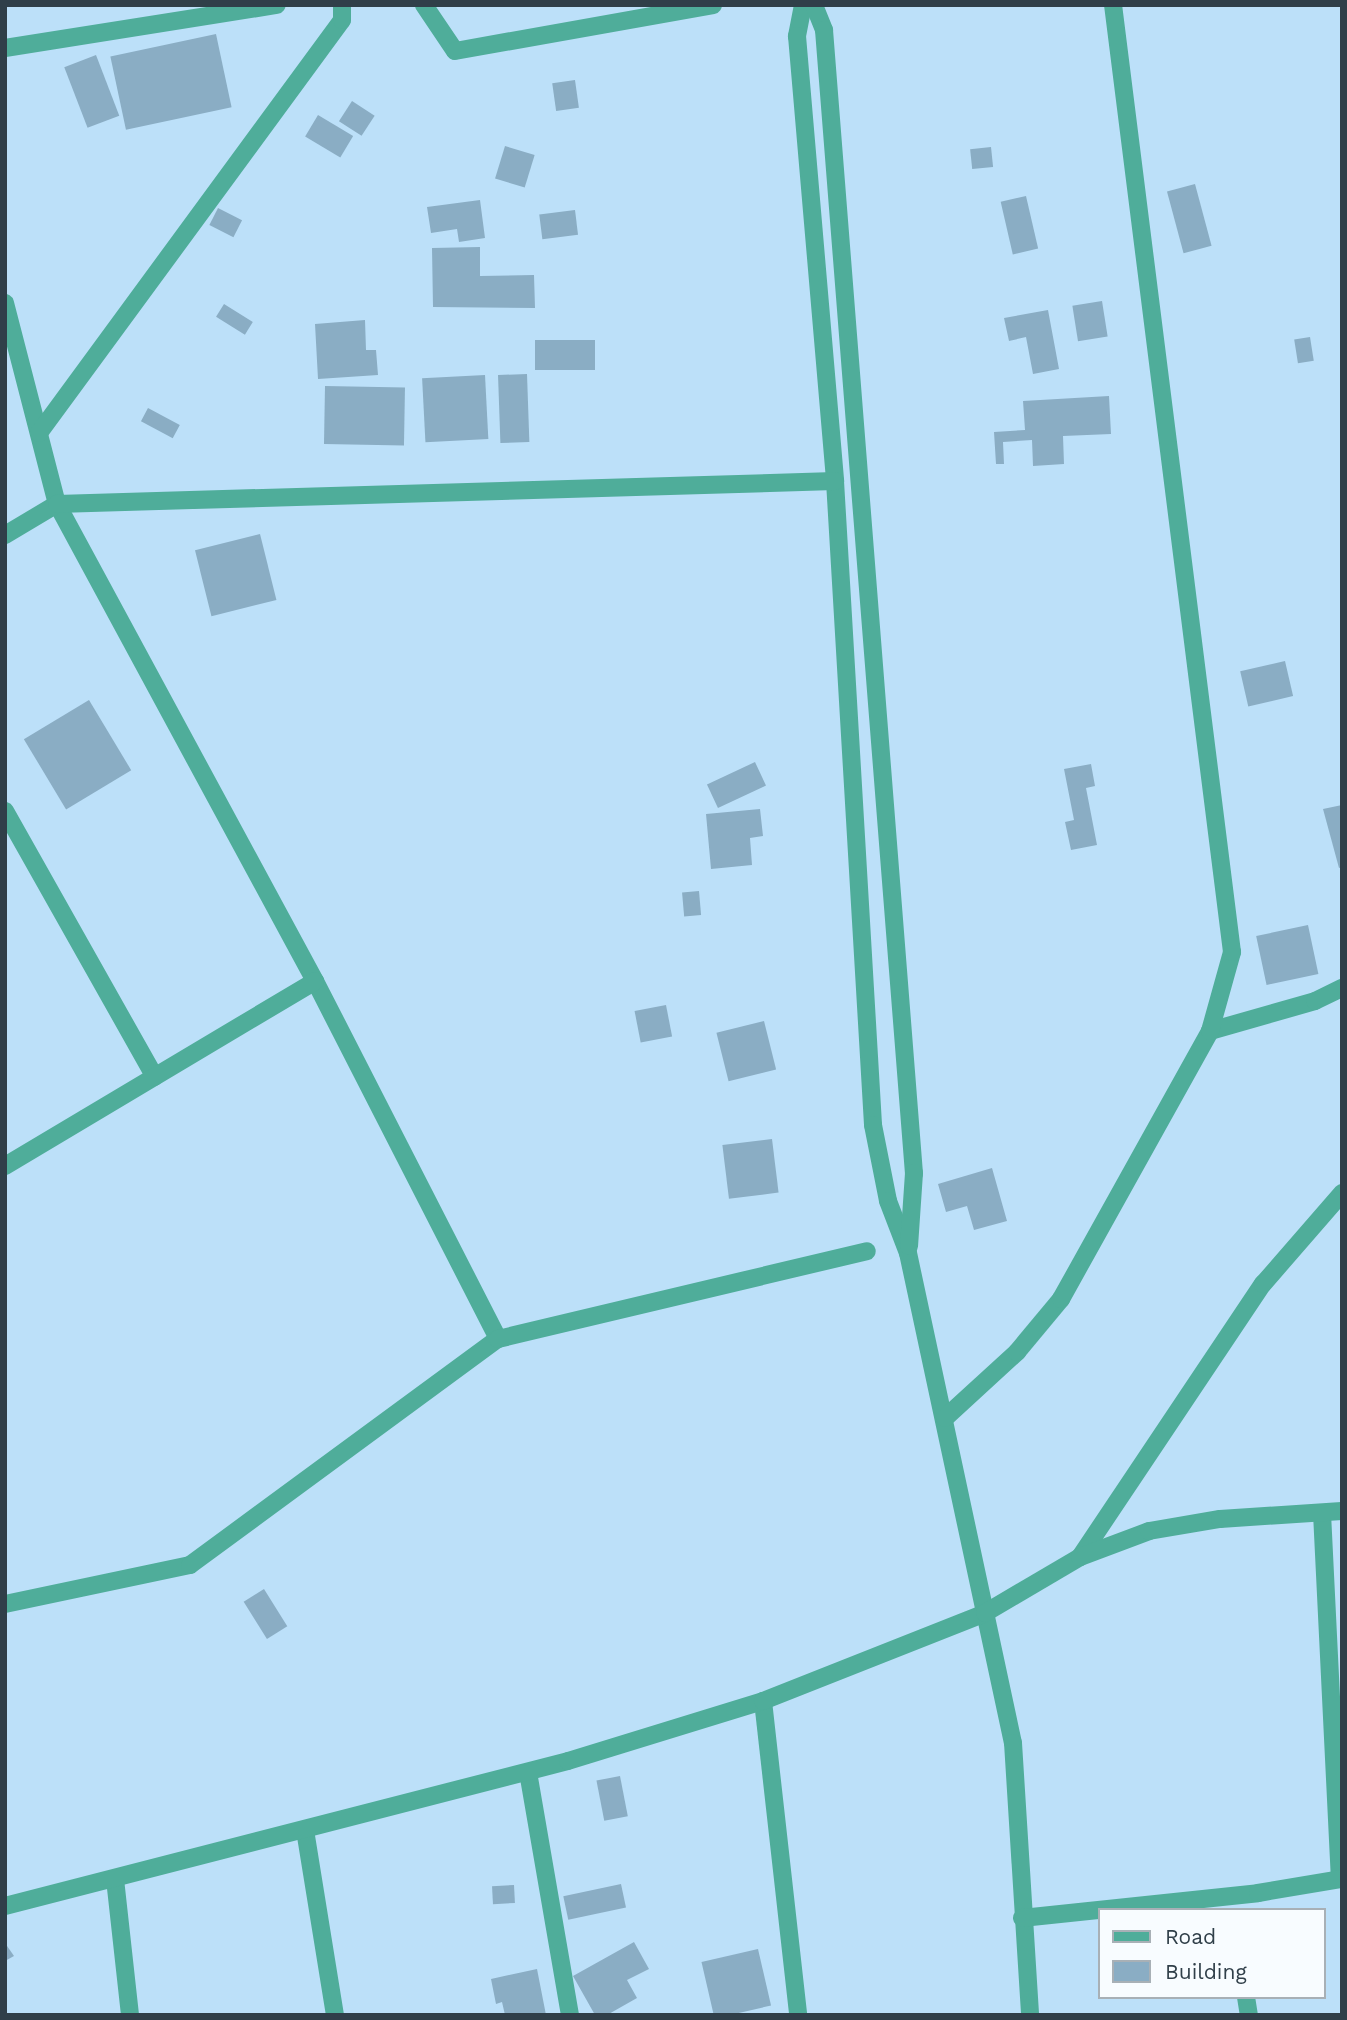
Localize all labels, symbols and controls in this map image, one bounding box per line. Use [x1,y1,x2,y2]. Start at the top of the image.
legend [1098,1908,1326,1999]
text: Road [1165,1924,1216,1949]
text: Building [1165,1959,1247,1984]

